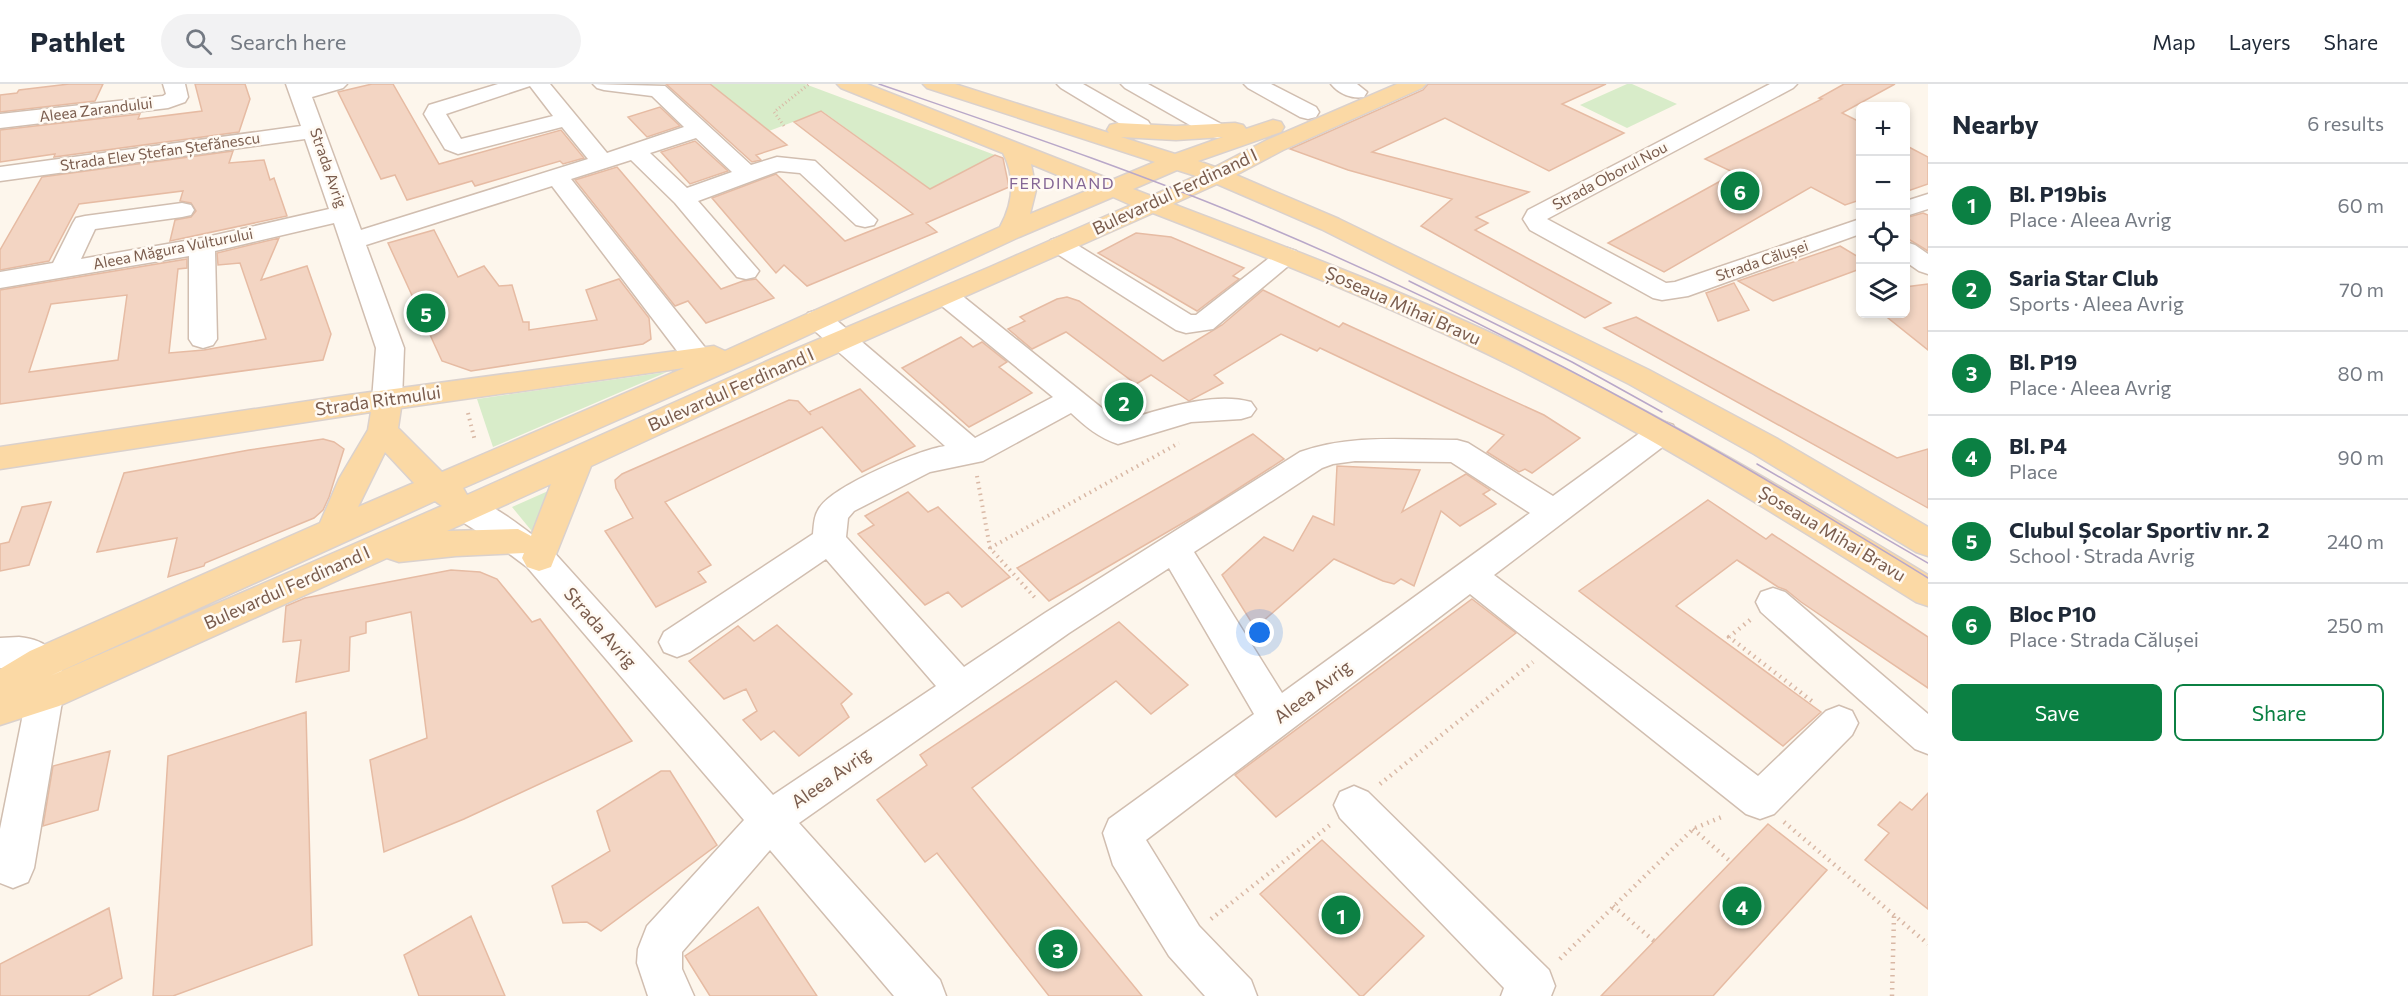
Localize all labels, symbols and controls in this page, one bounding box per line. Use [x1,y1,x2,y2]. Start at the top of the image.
search box [161,14,581,68]
text: Pathlet [30,24,125,58]
icon: search [182,25,215,58]
text: Search here [230,28,346,55]
text: Map [2152,29,2196,54]
text: Layers [2229,29,2291,54]
text: Share [2324,29,2378,54]
street label: Aleea Zarandului [38,93,154,125]
map controls [1856,102,1910,318]
button: + [1856,102,1910,156]
text: Nearby [1952,108,2039,139]
text: 6 results [2307,111,2384,135]
street label: Strada Avrig [307,125,351,210]
street label: Strada Elev Ștefan Ștefănescu [59,128,261,176]
street label: Strada Oborul Nou [1549,137,1670,213]
street label: Bulevardul Ferdinand I [1089,143,1261,239]
button: − [1856,156,1910,210]
pin: 6 [1720,168,1760,214]
district label: FERDINAND [1009,173,1115,192]
text: Bl. P19bis [2009,180,2107,207]
text: 1 [1967,193,1976,217]
text: 60 m [2338,193,2384,217]
text: Place · Aleea Avrig [2009,207,2171,231]
button: locate [1856,210,1910,264]
street label: Aleea Măgura Vulturului [91,224,254,272]
street label: Strada Călușei [1713,236,1811,286]
street label: Șoseaua Mihai Bravu [1322,261,1485,350]
button: layers [1856,264,1910,318]
text: Saria Star Club [2009,264,2159,291]
text: 2 [1966,277,1977,301]
text: 70 m [2339,277,2384,301]
pin: 5 [406,290,446,336]
text: Sports · Aleea Avrig [2009,291,2184,315]
street label: Bulevardul Ferdinand I [644,343,817,436]
text: Bl. P19 [2009,348,2077,375]
text: 3 [1966,361,1977,385]
text: 80 m [2338,361,2384,385]
text: Place · Aleea Avrig [2009,375,2171,399]
street label: Strada Ritmului [314,380,442,420]
pin: 2 [1104,380,1144,424]
text: Bl. P4 [2009,432,2067,459]
text: 4 [1965,445,1978,469]
text: 90 m [2338,445,2384,469]
text: Place [2009,459,2058,483]
street label: Șoseaua Mihai Bravu [1754,480,1910,587]
text: Clubul Școlar Sportiv nr. 2 [2009,516,2270,543]
text: 5 [1966,529,1977,553]
text: 240 m [2327,529,2384,553]
street label: Bulevardul Ferdinand I [200,541,373,634]
text: School · Strada Avrig [2009,543,2195,567]
street label: Strada Avrig [560,582,642,672]
text: Bloc P10 [2009,600,2096,627]
text: 6 [1965,613,1978,637]
text: 250 m [2327,613,2384,637]
your location [1245,618,1274,647]
text: Place · Strada Călușei [2009,627,2199,651]
street label: Aleea Avrig [1269,655,1356,727]
button: Save [1952,684,2162,741]
button: Share [2174,684,2384,741]
street label: Aleea Avrig [787,742,874,812]
pin: 4 [1722,884,1762,928]
pin: 1 [1322,892,1360,938]
pin: 3 [1038,926,1078,972]

